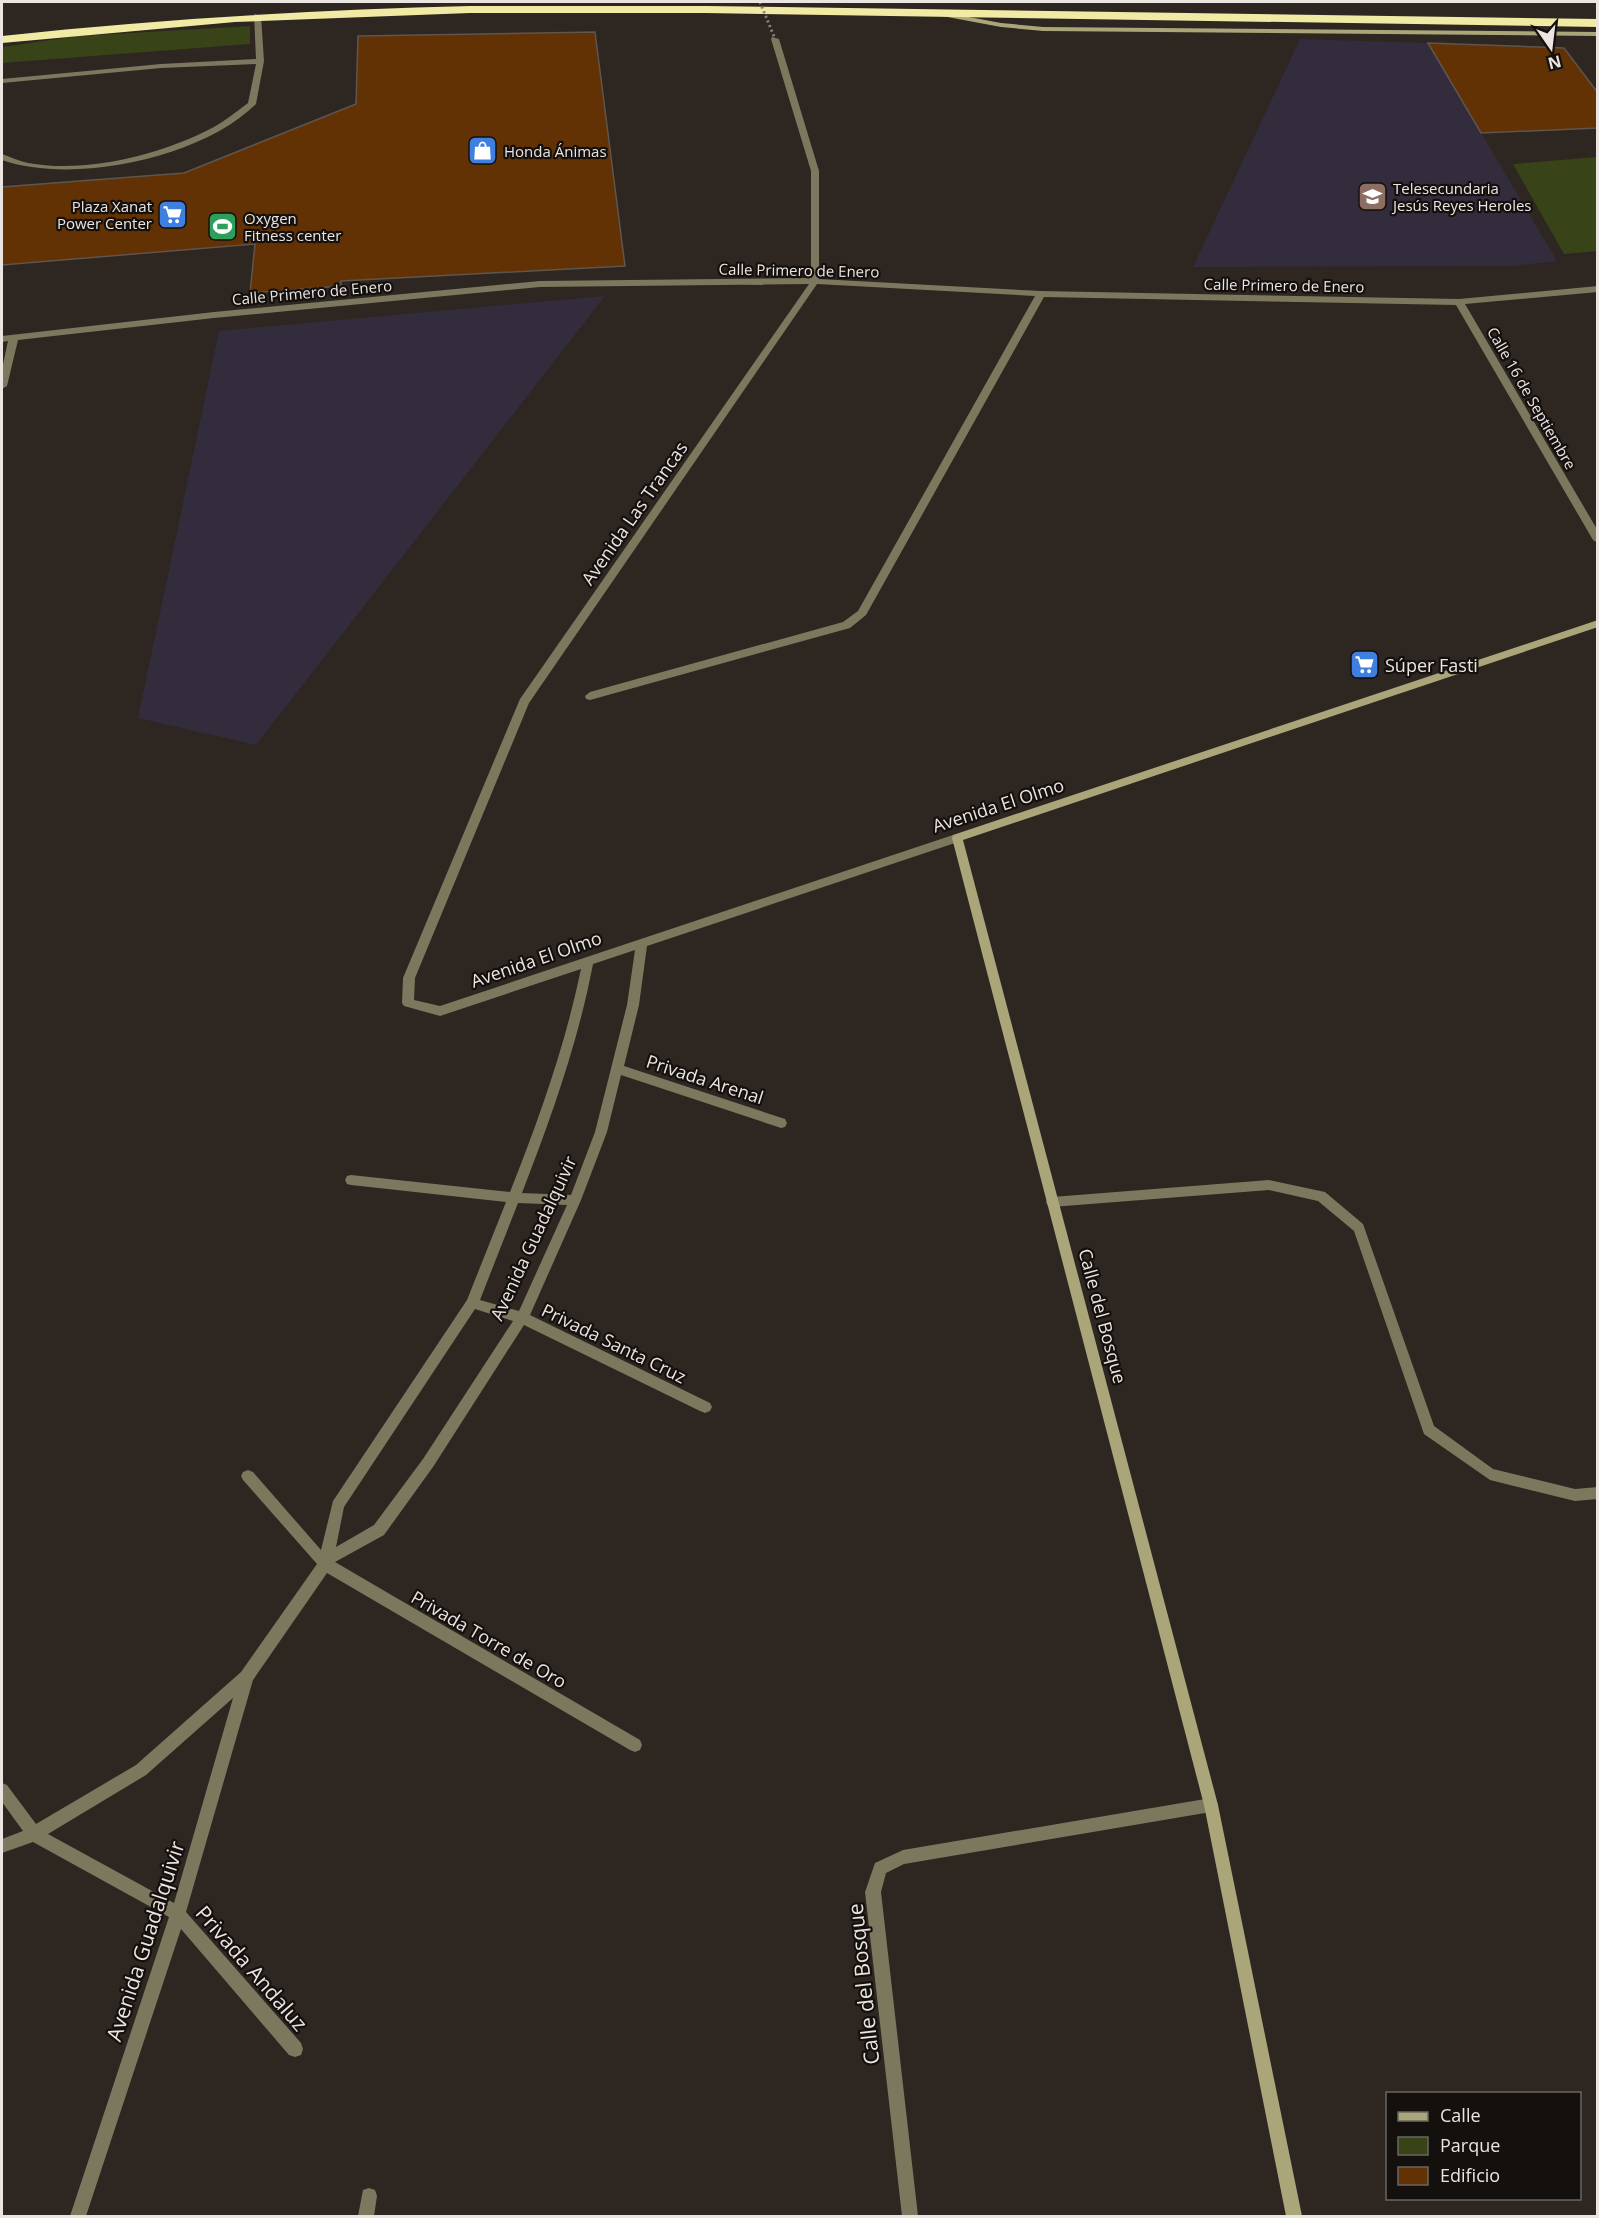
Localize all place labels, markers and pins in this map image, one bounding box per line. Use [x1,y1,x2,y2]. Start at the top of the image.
shop icon: Honda Ánimas [467,135,499,167]
place label: Honda Ánimas [504,141,607,161]
place label: Telesecundaria Jesús Reyes Heroles [1391,178,1532,215]
school or university icon: Telesecundaria Jesús Reyes Heroles [1356,181,1388,213]
place label: Plaza Xanat Power Center [57,196,152,233]
supermarket icon: Plaza Xanat Power Center [157,199,189,231]
place label: Oxygen Fitness center [244,208,341,245]
sports icon: Oxygen Fitness center [207,211,239,243]
supermarket icon: Súper Fasti [1348,649,1380,681]
place label: Súper Fasti [1385,653,1478,677]

